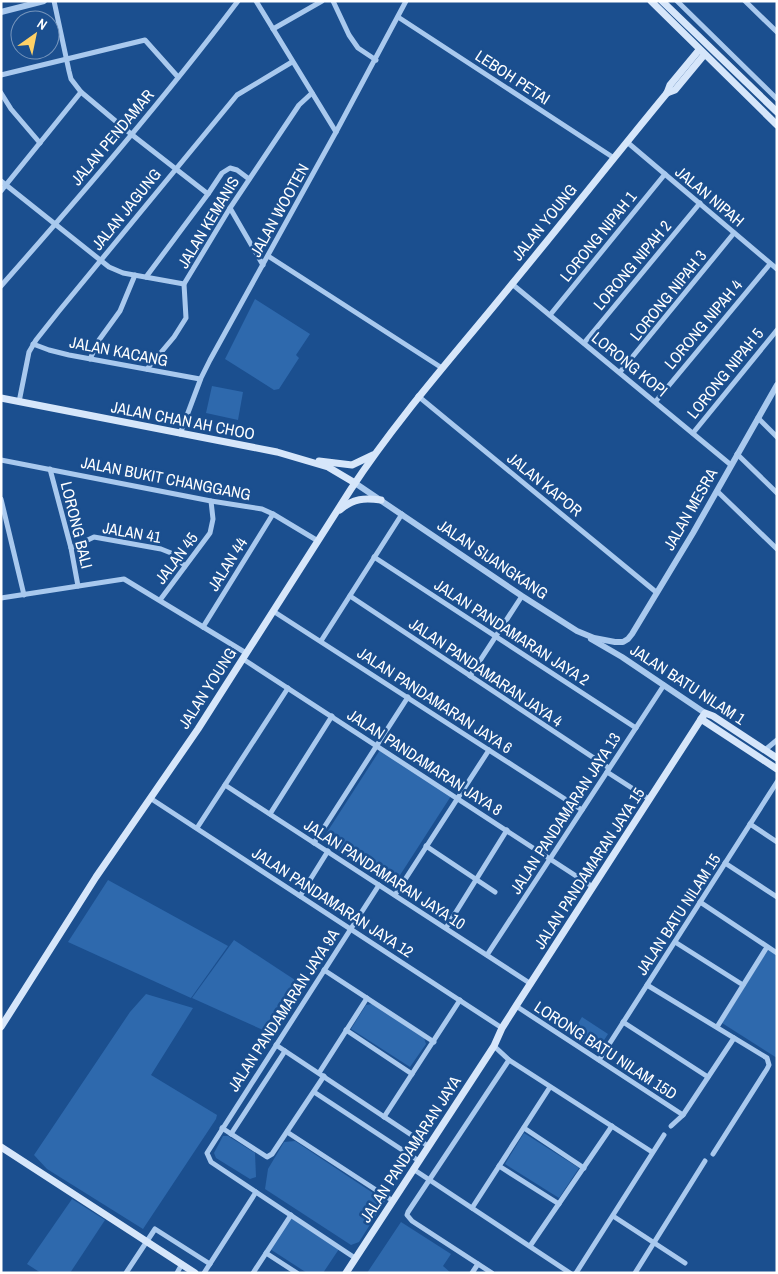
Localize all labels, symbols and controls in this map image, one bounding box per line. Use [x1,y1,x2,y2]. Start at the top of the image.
north arrow [10,10,60,60]
text: N [34,14,50,34]
street label: LEBOH PETAI [471,45,555,109]
street label: JALAN PENDAMAR [65,84,159,190]
street label: JALAN WOOTEN [244,159,314,261]
street label: JALAN NIPAH [671,161,749,231]
street label: JALAN JAGUNG [86,164,166,254]
street label: JALAN KEMANIS [172,172,244,272]
street label: JALAN YOUNG [506,179,582,265]
street label: LORONG NIPAH 1 [555,186,642,286]
street label: LORONG NIPAH 2 [588,216,676,314]
street label: LORONG NIPAH 3 [625,245,711,345]
street label: LORONG NIPAH 4 [659,275,747,373]
street label: LORONG NIPAH 5 [682,323,768,423]
street label: LORONG KOPI [587,327,673,401]
street label: JALAN KACANG [68,331,170,371]
street label: JALAN CHAN AH CHOO [109,395,257,445]
street label: JALAN KAPOR [503,447,587,521]
street label: JALAN BUKIT CHANGGANG [79,451,253,505]
street label: JALAN MESRA [658,464,722,554]
street label: LORONG BALI [56,479,98,571]
street label: JALAN SIJANGKANG [433,514,553,604]
street label: JALAN 41 [101,516,164,548]
street label: JALAN 45 [149,528,203,588]
street label: JALAN 44 [202,533,252,595]
street label: JALAN PANDAMARAN JAYA 2 [430,574,594,690]
street label: JALAN PANDAMARAN JAYA 4 [405,612,567,732]
street label: JALAN BATU NILAM 1 [626,639,750,730]
street label: JALAN PANDAMARAN JAYA 6 [353,642,517,758]
street label: JALAN YOUNG [173,643,241,733]
street label: JALAN PANDAMARAN JAYA 8 [343,704,507,820]
street label: JALAN PANDAMARAN JAYA 13 [505,728,625,898]
street label: JALAN PANDAMARAN JAYA 15 [529,783,649,953]
street label: JALAN PANDAMARAN JAYA 10 [300,814,470,934]
street label: JALAN PANDAMARAN JAYA 12 [248,842,418,962]
street label: JALAN BATU NILAM 15 [631,849,725,979]
street label: JALAN PANDAMARAN JAYA 9A [222,924,344,1096]
street label: LORONG BATU NILAM 15D [530,996,682,1104]
street label: JALAN PANDAMARAN JAYA [354,1071,466,1227]

